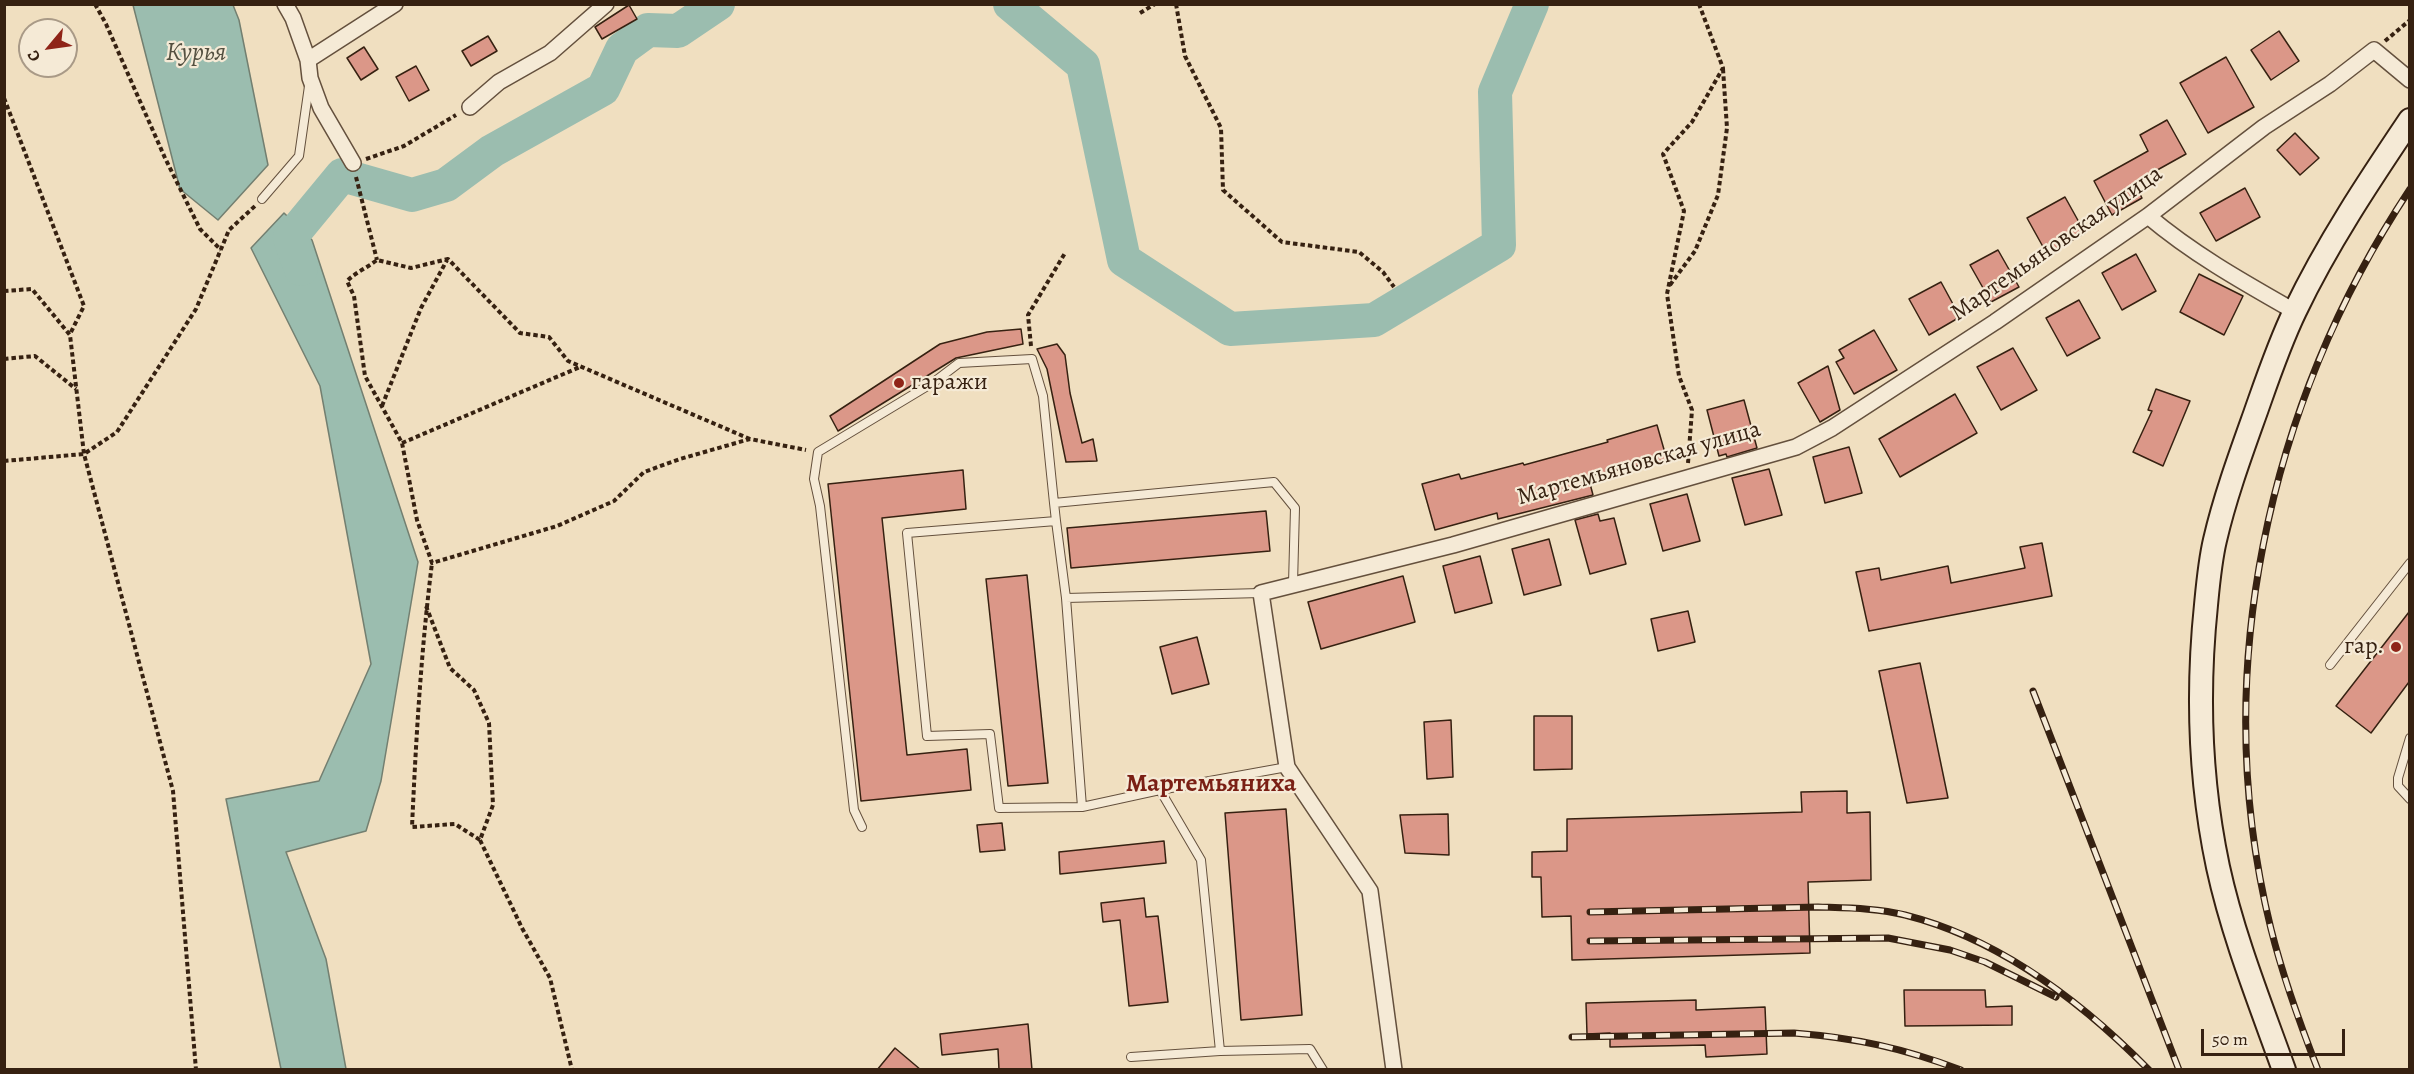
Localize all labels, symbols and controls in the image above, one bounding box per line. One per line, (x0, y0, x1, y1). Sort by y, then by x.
north arrow (18, 18, 78, 78)
water label: Курья (166, 38, 226, 70)
text: С (22, 46, 46, 65)
street label: Мартемьяновская улица (1945, 160, 2169, 328)
place label: гаражи (911, 369, 988, 397)
marker: гаражи (892, 376, 906, 390)
street label: Мартемьяновская улица (1514, 415, 1764, 513)
place label: гар. (2344, 633, 2384, 661)
marker: гар. (2389, 640, 2403, 654)
district label: Мартемьяниха (1126, 769, 1296, 801)
scale bar (2204, 1017, 2348, 1055)
text: 50 m (2212, 1027, 2248, 1051)

